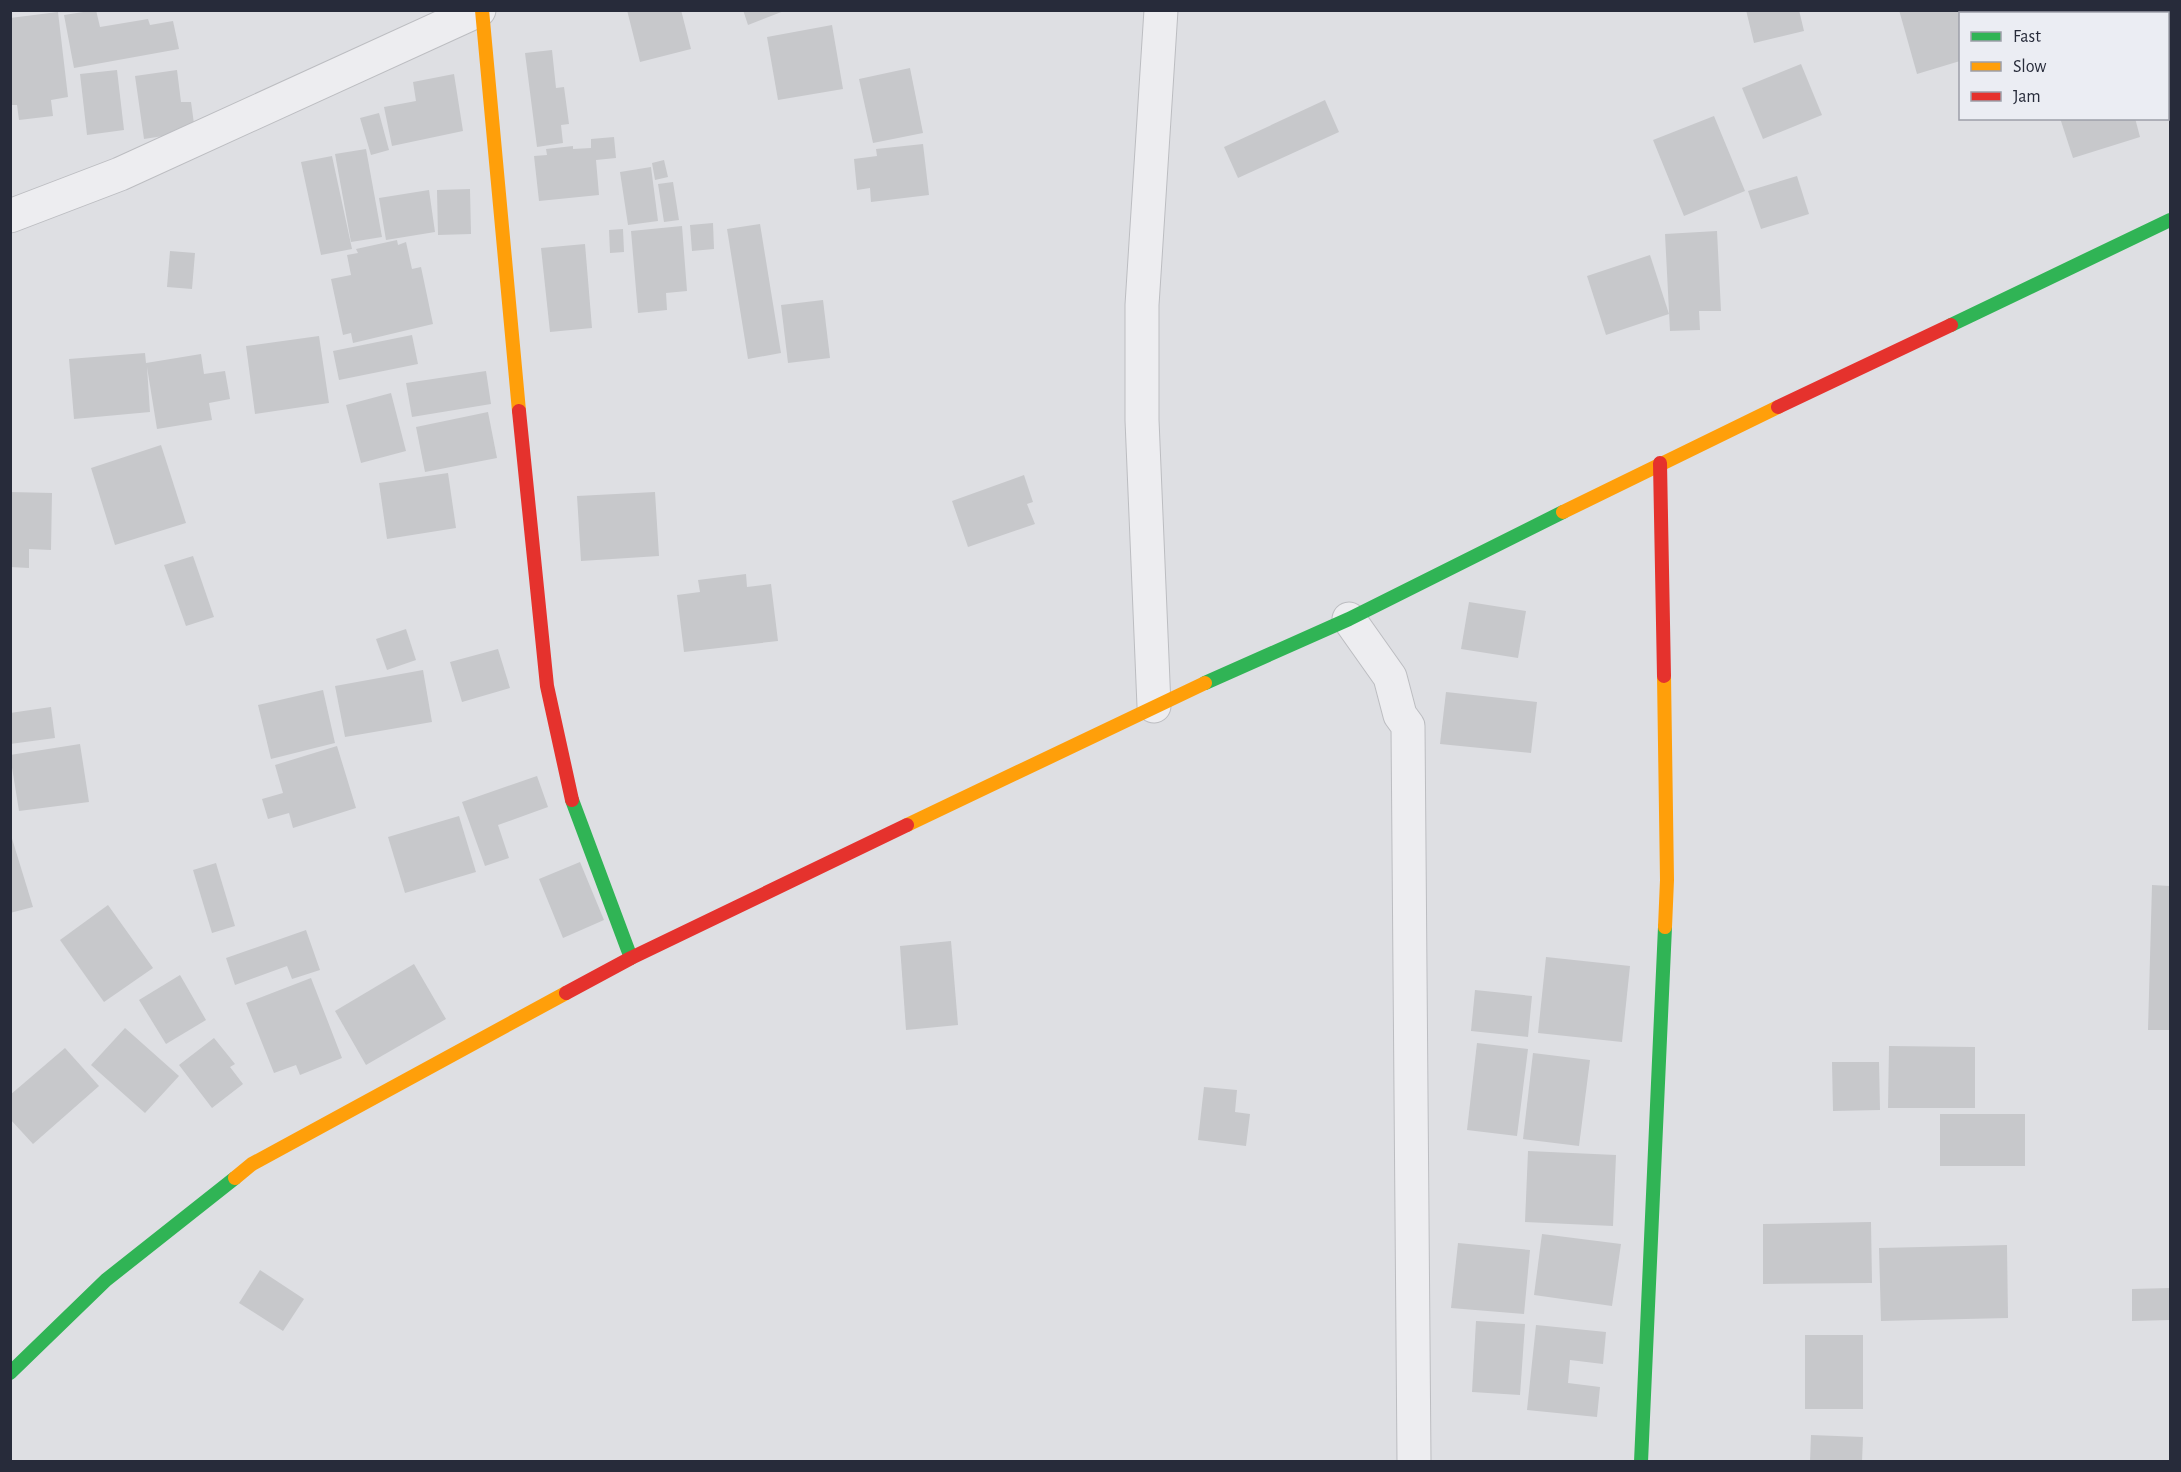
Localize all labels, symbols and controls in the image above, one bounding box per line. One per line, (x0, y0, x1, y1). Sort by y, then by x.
legend (1959, 12, 2169, 120)
text: Fast (2013, 28, 2041, 46)
text: Slow (2013, 58, 2046, 76)
text: Jam (2013, 88, 2041, 106)

